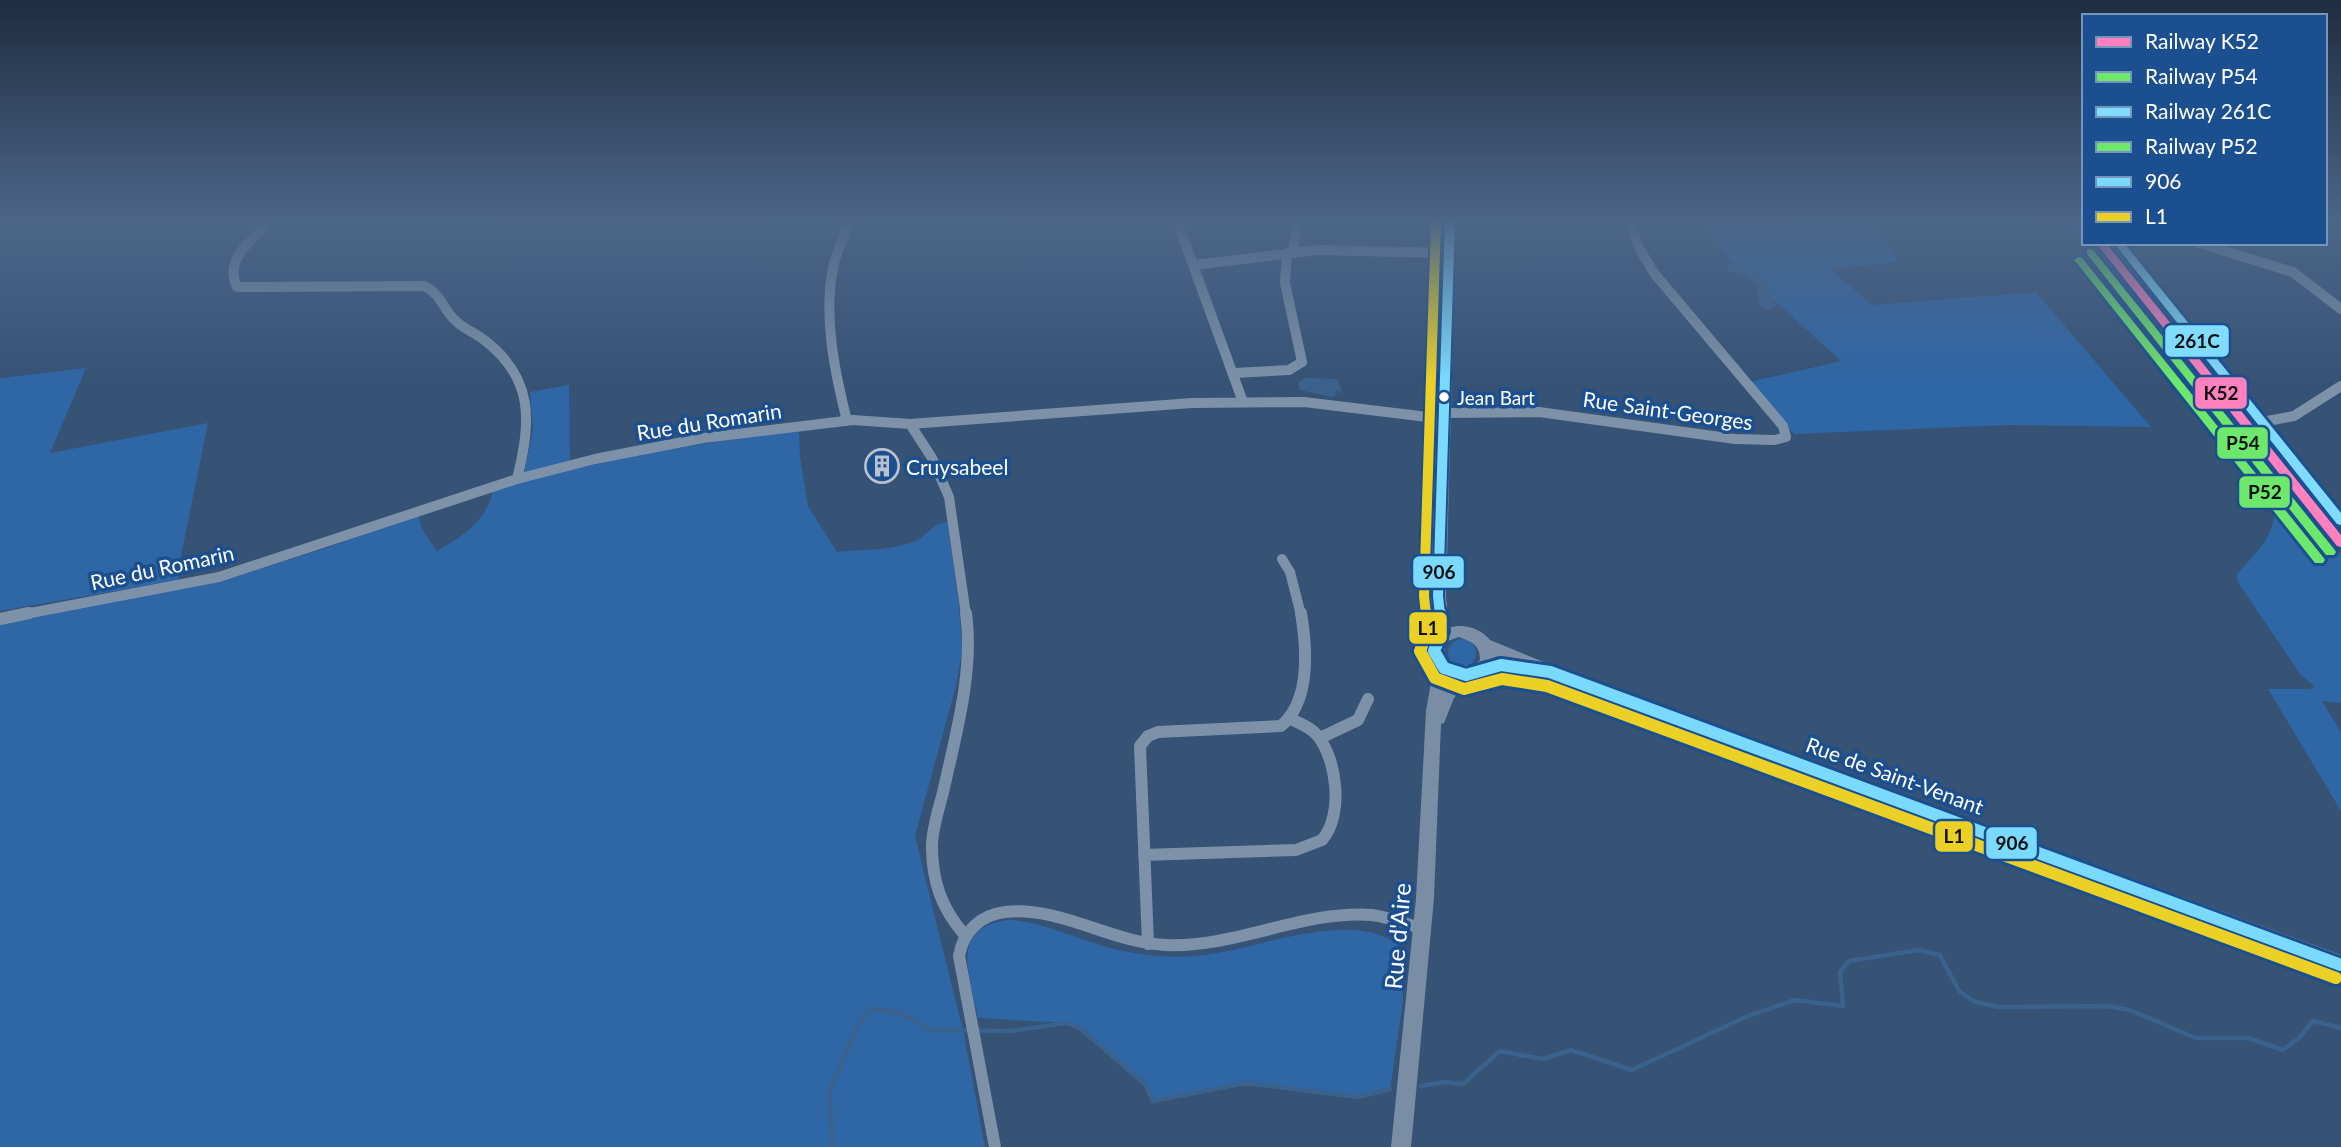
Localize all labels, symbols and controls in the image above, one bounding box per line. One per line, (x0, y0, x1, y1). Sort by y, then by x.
legend (2082, 14, 2327, 245)
text: Railway K52 (2145, 28, 2259, 53)
text: Railway P54 (2145, 63, 2258, 88)
text: Railway 261C (2145, 98, 2271, 123)
text: Railway P52 (2145, 133, 2258, 158)
text: 906 (2145, 168, 2182, 193)
text: L1 (2145, 203, 2168, 228)
line badge: 261C (2164, 324, 2230, 358)
text: 261C (2174, 329, 2220, 352)
line badge: K52 (2194, 376, 2248, 410)
text: K52 (2203, 381, 2239, 404)
place label: Jean Bart (1457, 386, 1535, 409)
street label: Rue Saint-Georges (1582, 386, 1754, 434)
marker: Jean Bart (1437, 390, 1451, 404)
street label: Rue du Romarin (635, 397, 783, 445)
line badge: P54 (2216, 426, 2269, 460)
text: P54 (2226, 431, 2260, 454)
building icon: Cruysabeel (863, 447, 901, 485)
place label: Cruysabeel (906, 454, 1008, 479)
line badge: P52 (2238, 475, 2291, 509)
text: P52 (2248, 480, 2282, 503)
street label: Rue du Romarin (88, 540, 236, 594)
line badge: 906 (1412, 555, 1465, 589)
text: 906 (1422, 560, 1456, 583)
line badge: L1 (1408, 611, 1448, 645)
text: L1 (1418, 616, 1438, 639)
street label: Rue de Saint-Venant (1803, 731, 1988, 819)
line badge: L1 (1934, 820, 1974, 853)
text: L1 (1944, 824, 1964, 847)
line badge: 906 (1985, 826, 2038, 860)
text: 906 (1995, 831, 2029, 854)
street label: Rue d'Aire (1378, 882, 1416, 990)

